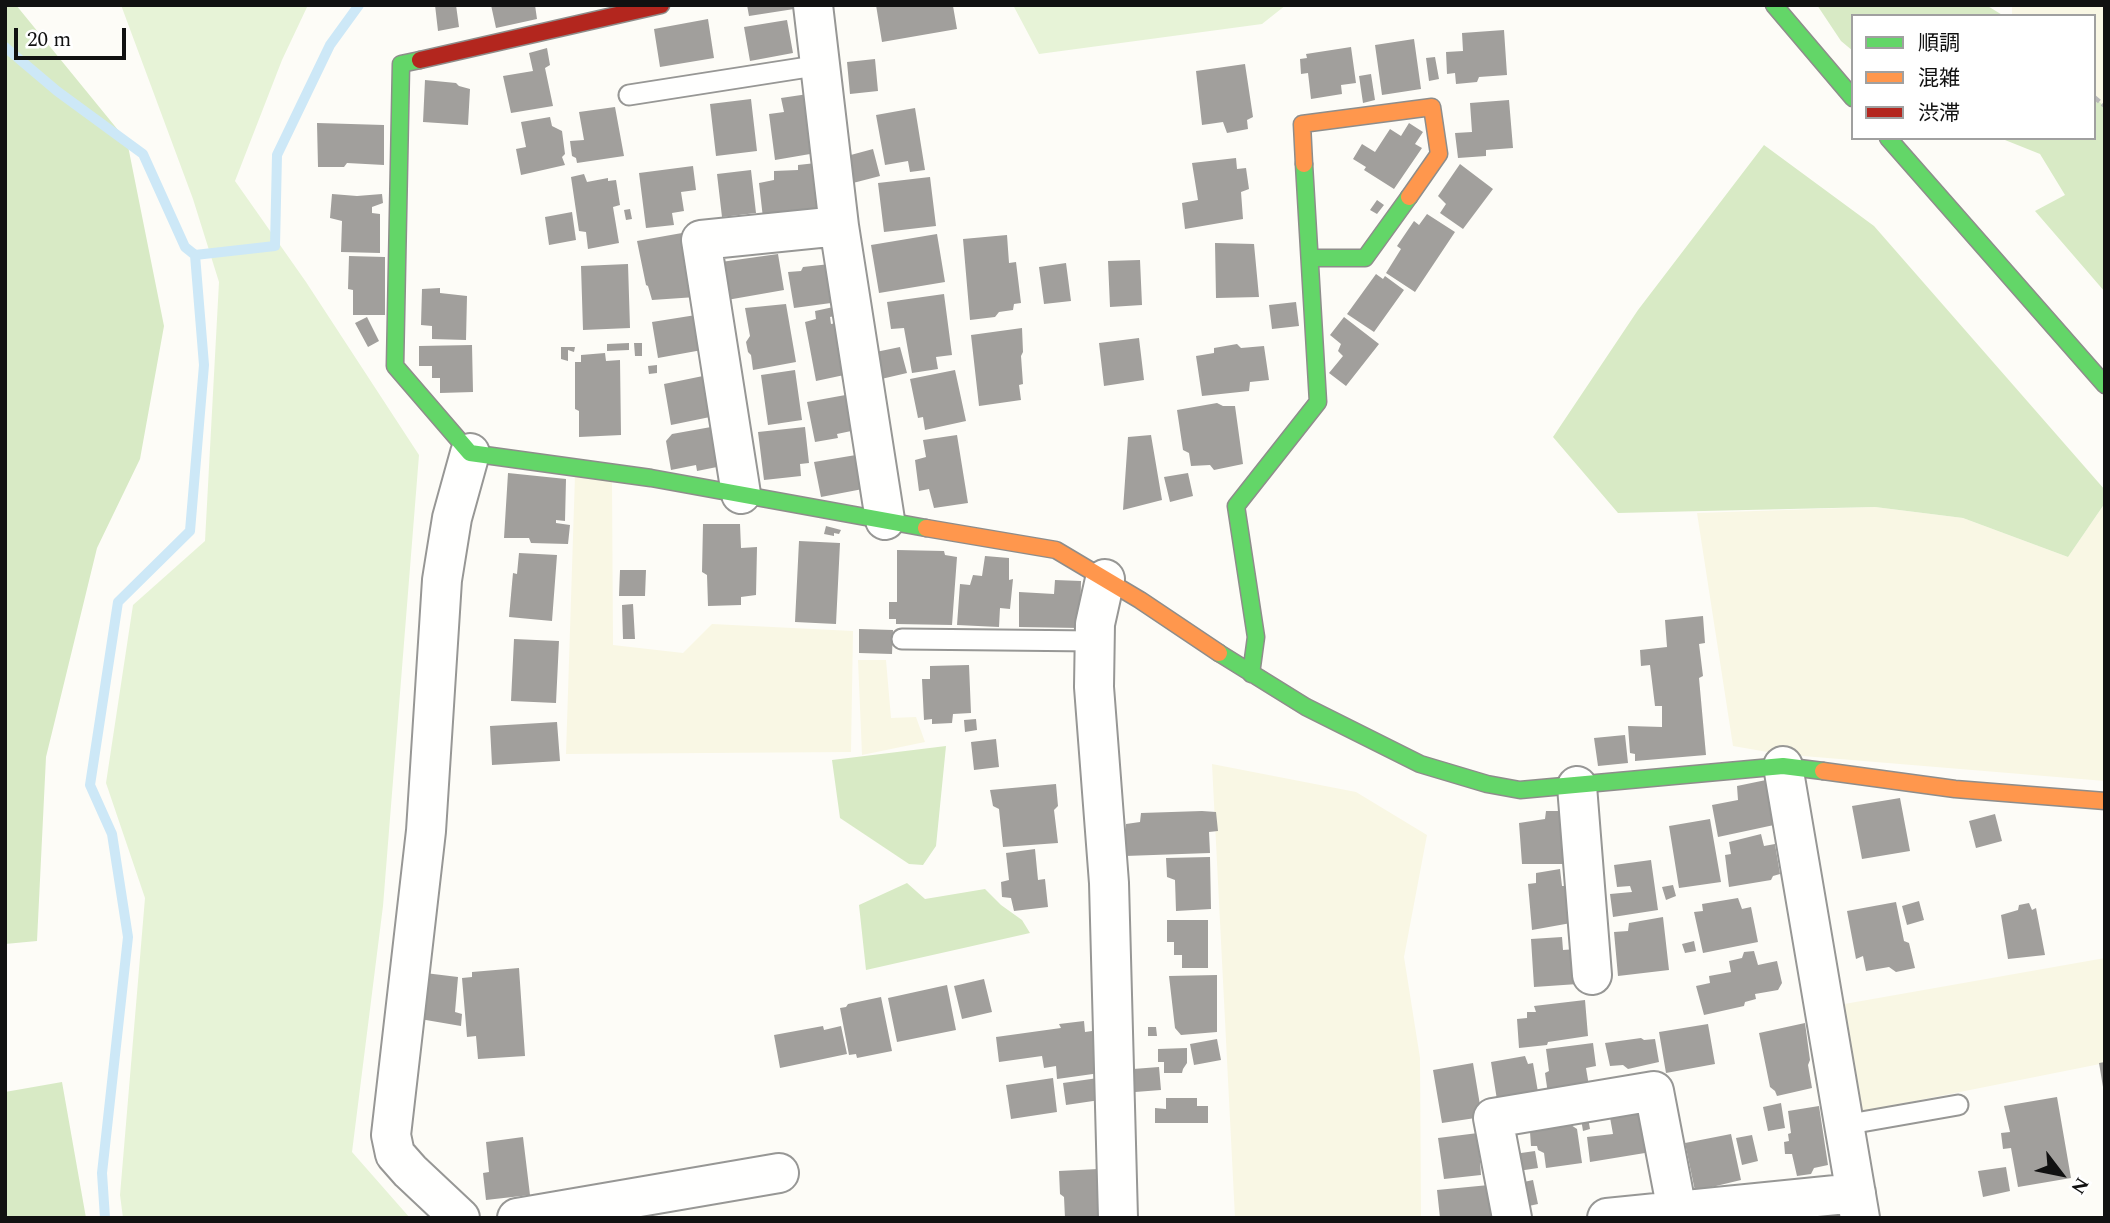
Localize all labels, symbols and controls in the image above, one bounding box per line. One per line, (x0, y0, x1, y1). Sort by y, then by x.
scale bar (18, 14, 130, 58)
legend (1851, 14, 2096, 140)
text: 20 m (27, 24, 71, 56)
text: 順調 (1918, 28, 1960, 60)
text: 混雑 (1918, 63, 1960, 95)
text: 渋滞 (1918, 98, 1960, 130)
north arrow (2026, 1139, 2096, 1209)
text: N (2063, 1171, 2096, 1200)

